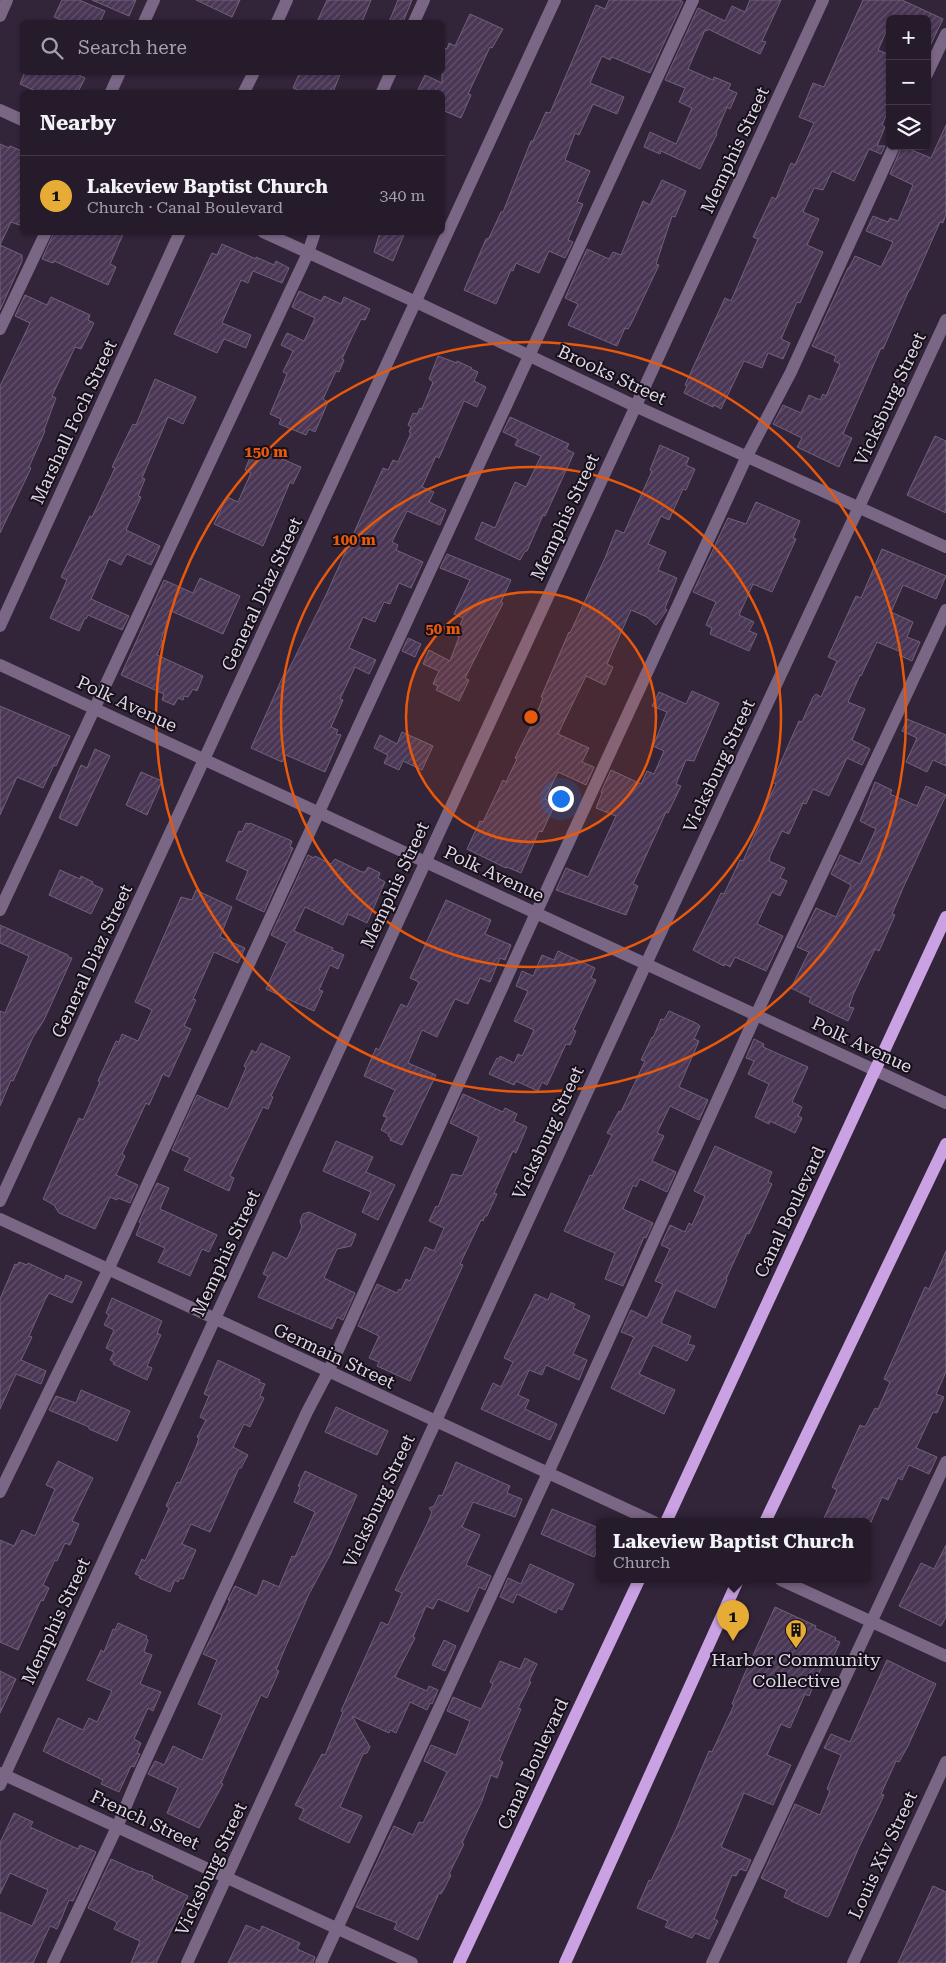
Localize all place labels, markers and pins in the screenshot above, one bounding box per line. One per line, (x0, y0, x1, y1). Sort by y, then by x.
centre of rings (522, 708, 540, 726)
pin: 1 (717, 1600, 749, 1641)
building icon: Harbor Community Collective (784, 1618, 808, 1649)
place label: Harbor Community Collective (711, 1649, 881, 1691)

